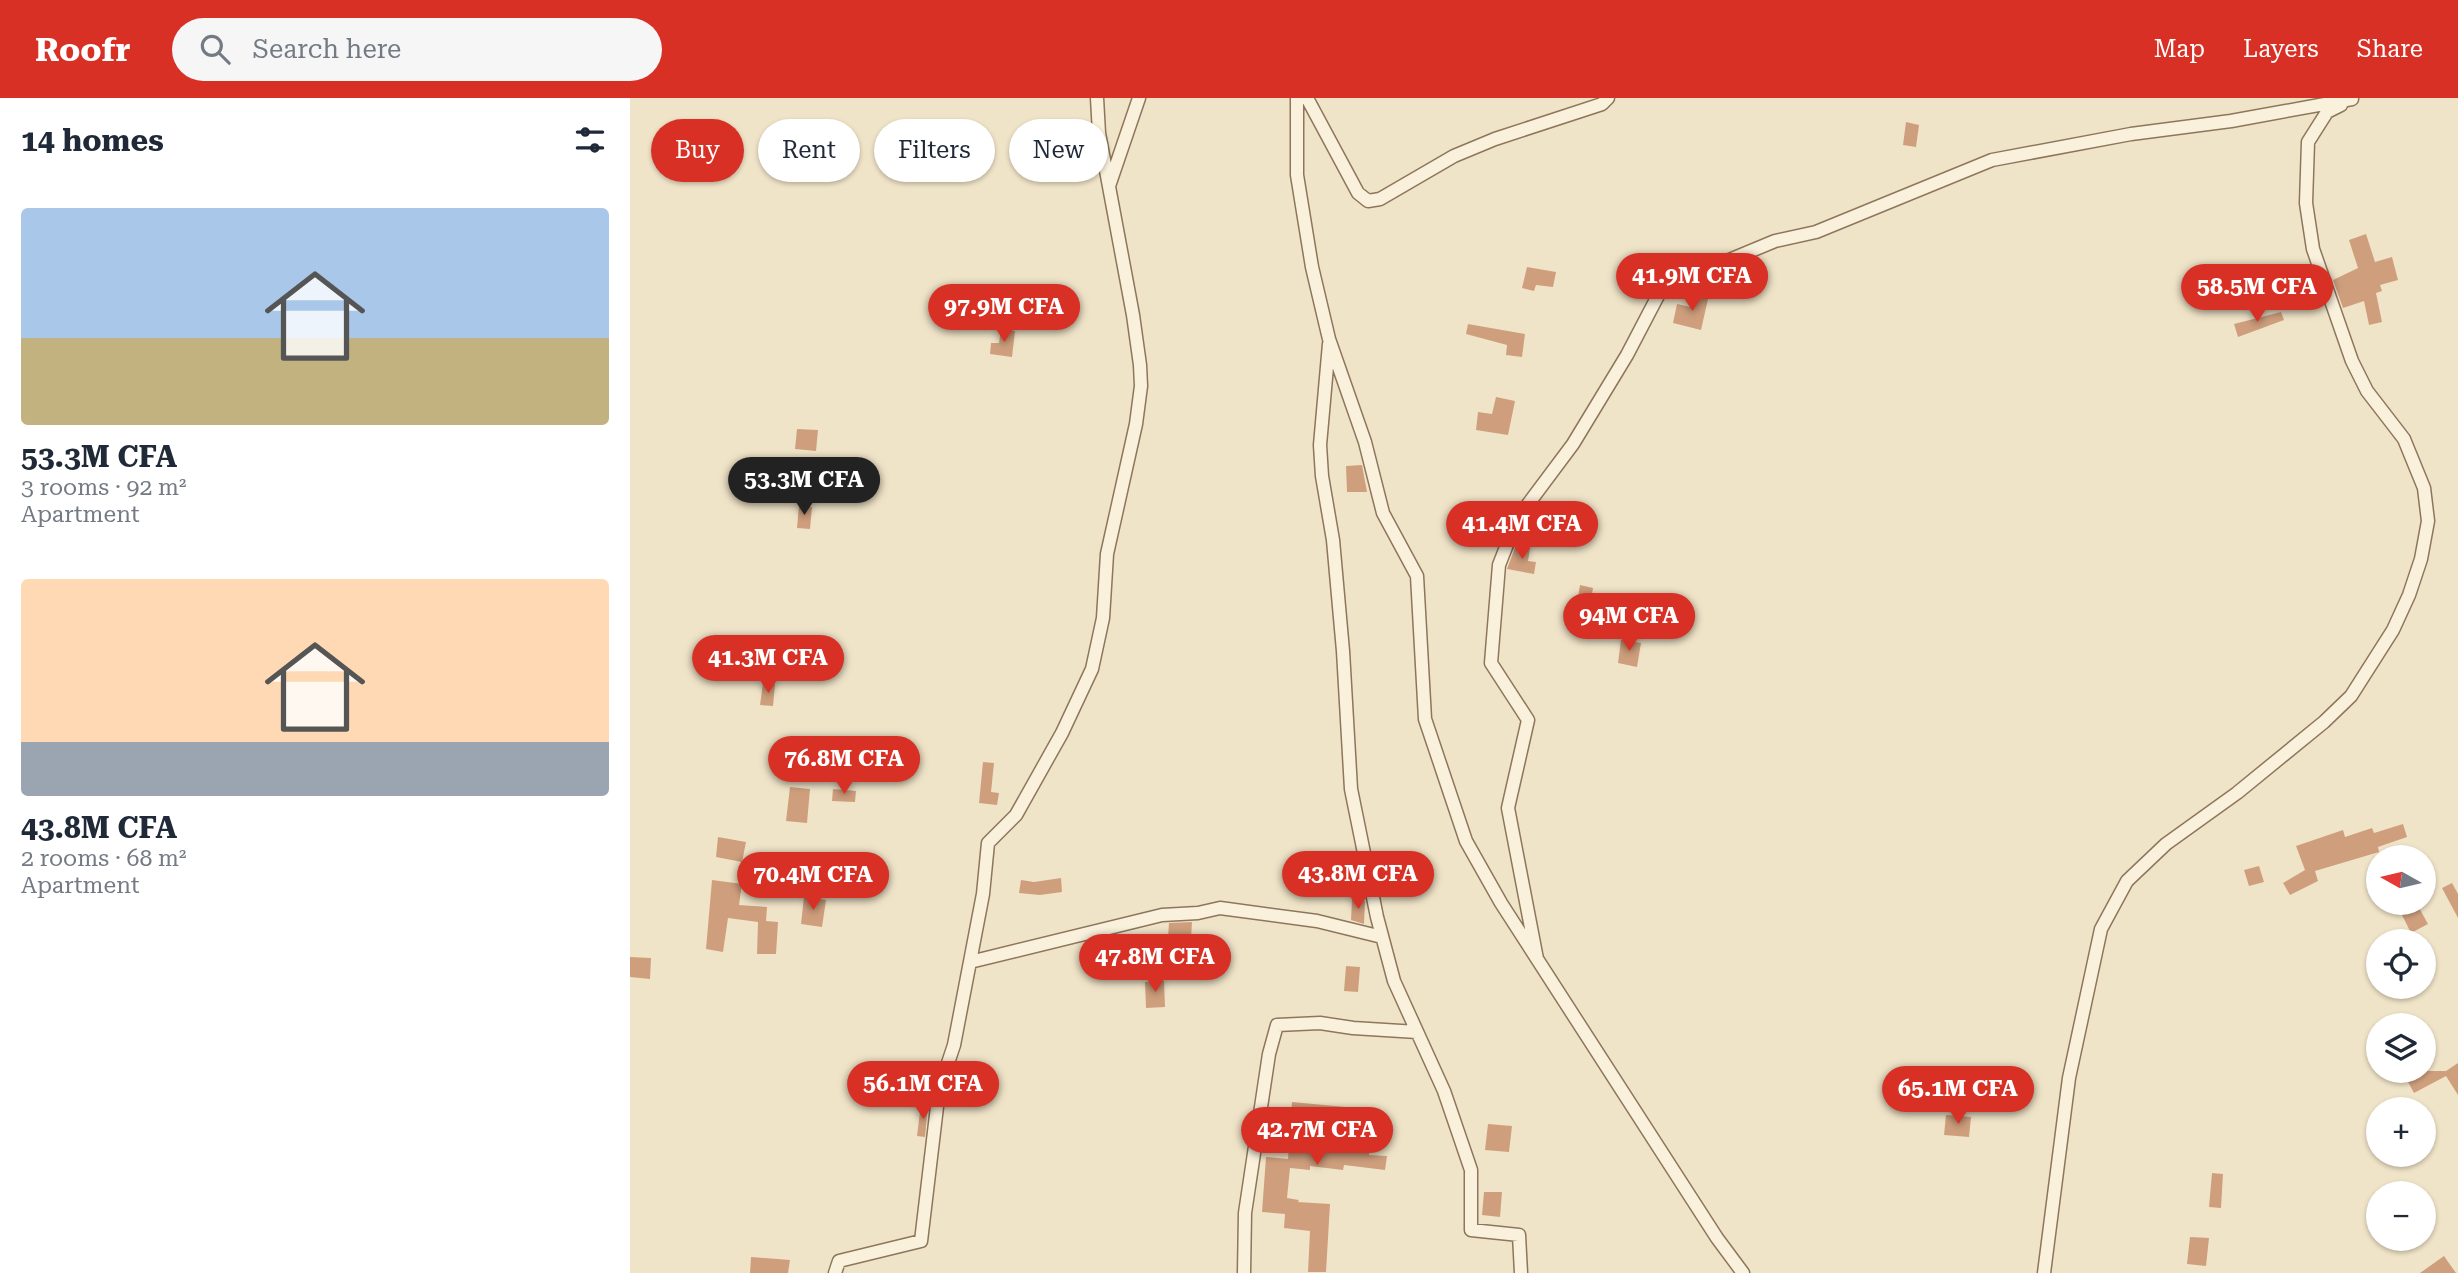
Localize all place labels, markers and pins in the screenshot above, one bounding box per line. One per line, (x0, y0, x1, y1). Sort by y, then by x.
pin: 41.9M CFA (1612, 254, 1772, 313)
pin: 58.5M CFA (2177, 264, 2337, 324)
pin: 97.9M CFA (924, 285, 1084, 344)
pin: 53.3M CFA (724, 458, 884, 517)
pin: 41.4M CFA (1442, 502, 1602, 561)
pin: 94M CFA (1564, 594, 1694, 653)
pin: 41.3M CFA (688, 636, 848, 695)
pin: 76.8M CFA (764, 736, 924, 796)
pin: 70.4M CFA (733, 852, 893, 912)
pin: 43.8M CFA (1278, 852, 1438, 911)
pin: 47.8M CFA (1075, 934, 1235, 994)
pin: 56.1M CFA (843, 1062, 1003, 1121)
pin: 65.1M CFA (1878, 1066, 2038, 1126)
pin: 42.7M CFA (1237, 1108, 1397, 1167)

